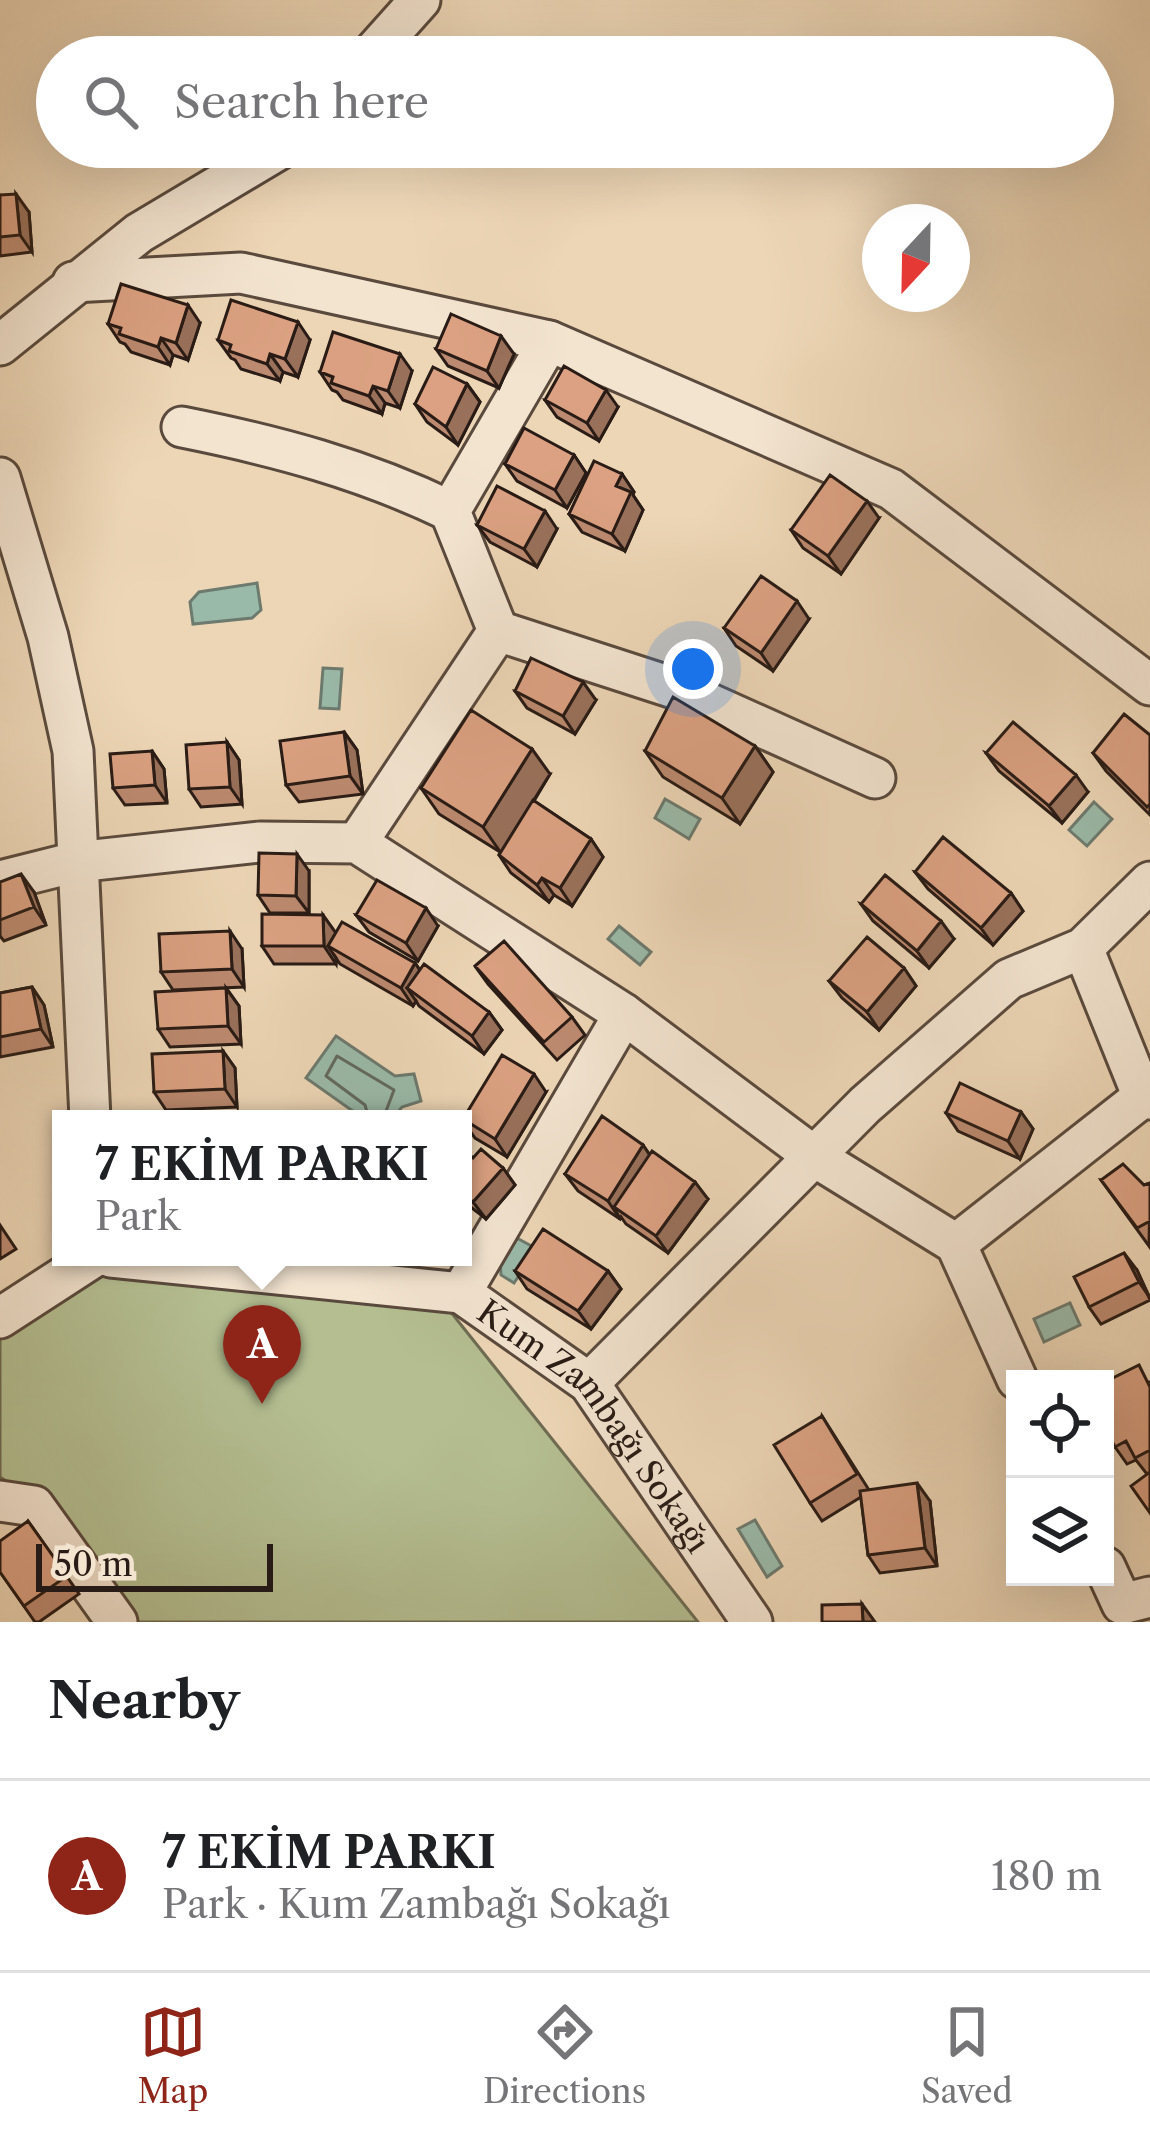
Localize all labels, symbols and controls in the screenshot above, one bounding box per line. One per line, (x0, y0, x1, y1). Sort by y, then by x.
search box (36, 36, 1114, 168)
icon: search (78, 69, 144, 135)
text: Search here (174, 74, 429, 130)
north arrow (862, 204, 970, 312)
your location (663, 639, 723, 699)
popup (52, 1110, 472, 1266)
text: 7 EKİM PARKI (95, 1136, 429, 1192)
text: Park (95, 1192, 180, 1240)
street label: Kum Zambağı Sokağı (470, 1291, 719, 1560)
pin: A (223, 1305, 301, 1404)
map controls (1006, 1370, 1114, 1586)
button: locate (1006, 1370, 1114, 1478)
button: layers (1006, 1478, 1114, 1586)
scale bar (36, 1538, 273, 1591)
text: 50 m (54, 1544, 132, 1585)
text: Nearby (48, 1669, 240, 1731)
text: 7 EKİM PARKI (162, 1824, 496, 1880)
text: A (72, 1852, 102, 1900)
text: 180 m (991, 1852, 1102, 1900)
text: Park · Kum Zambağı Sokağı (162, 1880, 670, 1928)
tab: Map (137, 1999, 208, 2112)
tab: Directions (483, 1999, 646, 2112)
tab: Saved (921, 1999, 1013, 2112)

